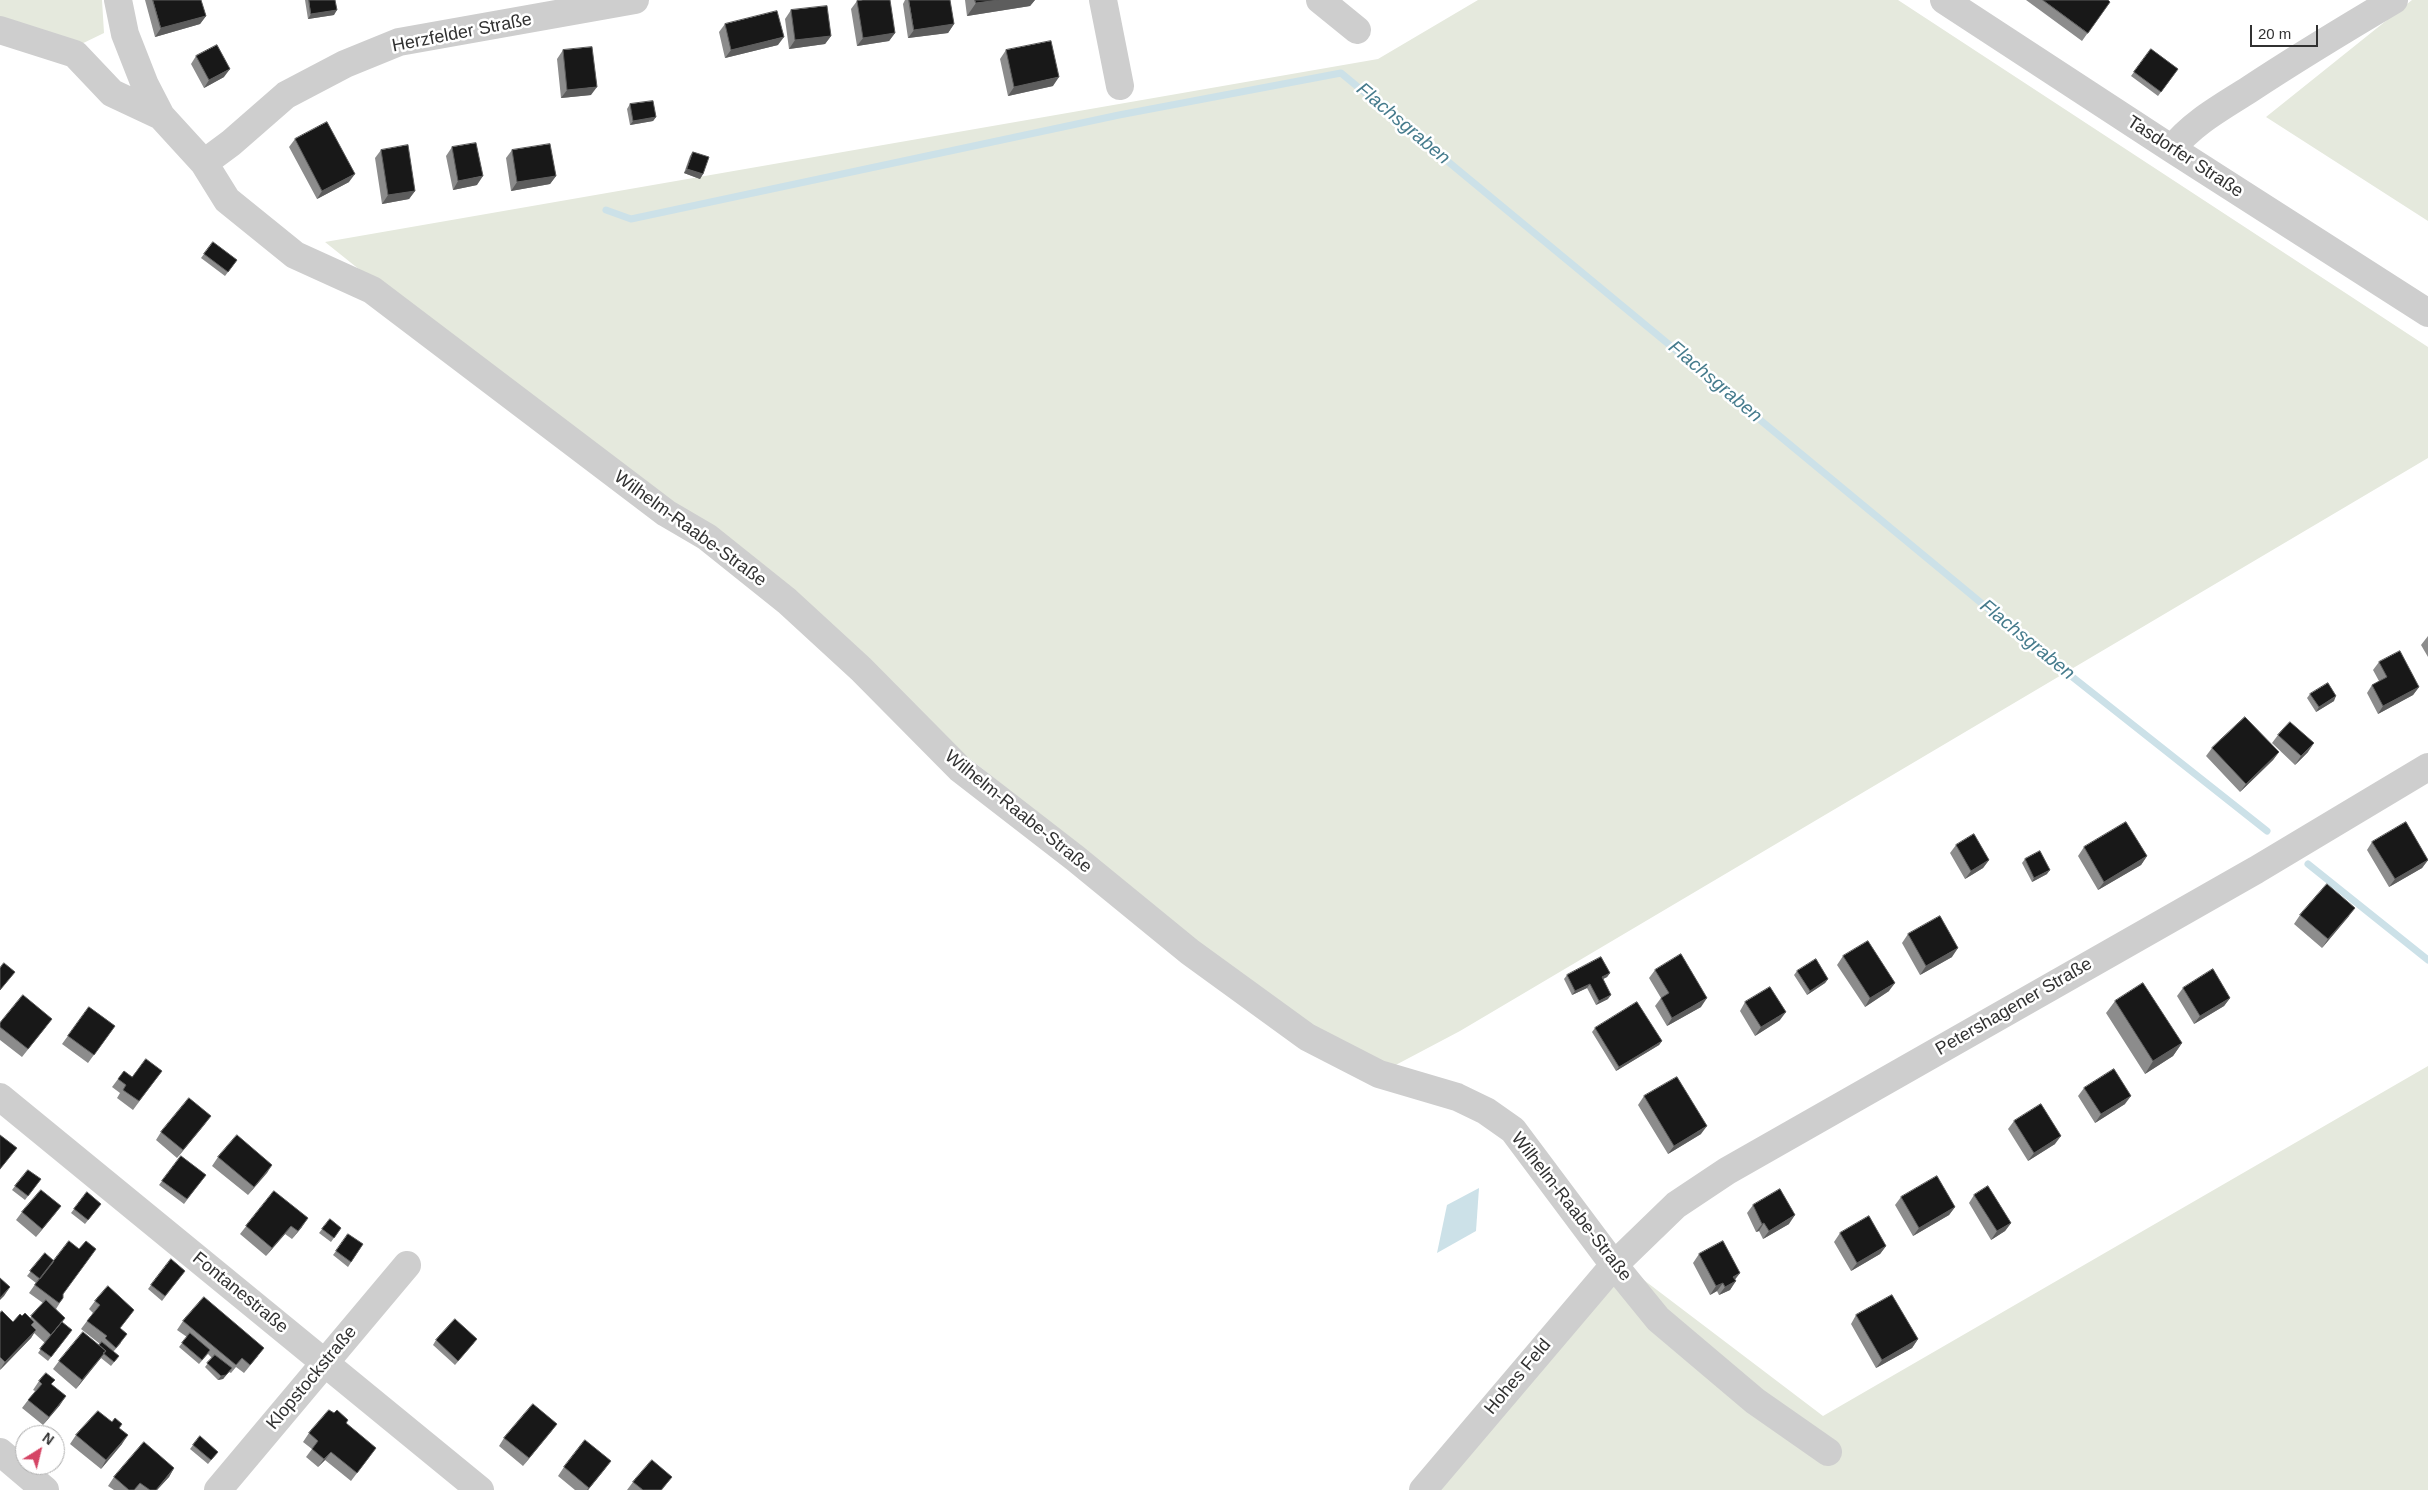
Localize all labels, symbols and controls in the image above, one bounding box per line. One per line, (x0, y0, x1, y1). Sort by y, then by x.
street label: Herzfelder Straße (390, 9, 534, 57)
scale bar (2253, 15, 2320, 47)
text: 20 m (2258, 25, 2291, 42)
water label: Flachsgraben (1352, 78, 1454, 170)
street label: Tasdorfer Straße (2123, 111, 2247, 203)
water label: Flachsgraben (1664, 336, 1766, 428)
street label: Wilhelm-Raabe-Straße (610, 466, 770, 592)
water label: Flachsgraben (1975, 595, 2079, 685)
street label: Wilhelm-Raabe-Straße (940, 746, 1096, 878)
street label: Petershagener Straße (1932, 953, 2096, 1061)
street label: Wilhelm-Raabe-Straße (1506, 1128, 1636, 1286)
street label: Fontanestraße (188, 1248, 292, 1338)
street label: Klopstockstraße (262, 1322, 362, 1434)
street label: Hohes Feld (1480, 1335, 1556, 1419)
north arrow (15, 1425, 65, 1475)
text: N (39, 1429, 57, 1448)

